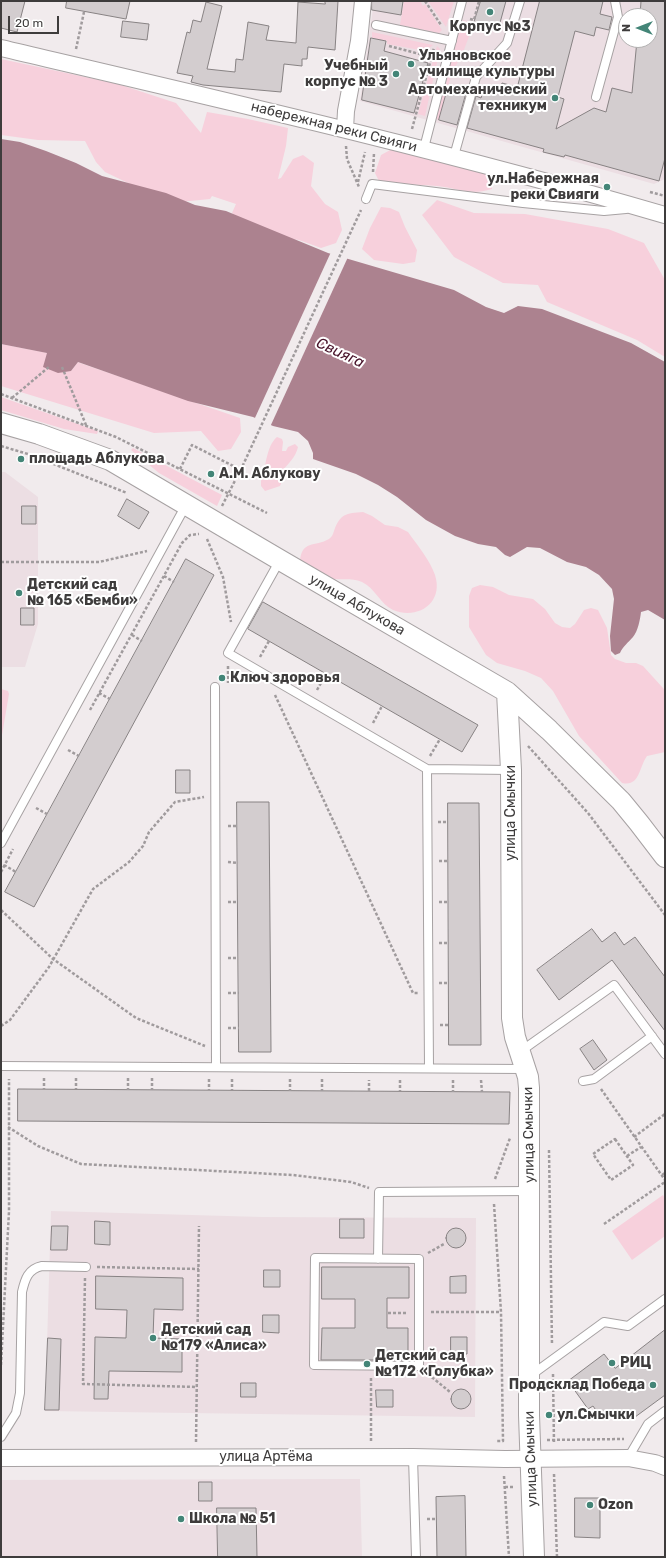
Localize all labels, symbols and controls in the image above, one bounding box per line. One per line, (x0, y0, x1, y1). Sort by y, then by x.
marker: Корпус №3 (485, 7, 495, 17)
scale bar (10, 8, 61, 34)
north arrow (618, 8, 658, 48)
text: 20 m (15, 16, 43, 30)
place label: Корпус №3 (449, 19, 531, 35)
text: N (620, 24, 633, 32)
place label: Ульяновское училище культуры (419, 48, 555, 80)
place label: Учебный корпус № 3 (305, 58, 388, 90)
marker: Ульяновское училище культуры (406, 59, 416, 69)
marker: Учебный корпус № 3 (391, 69, 401, 79)
place label: Автомеханический техникум (408, 82, 547, 114)
marker: Автомеханический техникум (550, 93, 560, 103)
street label: набережная реки Свияги (249, 98, 419, 156)
place label: ул.Набережная реки Свияги (487, 171, 599, 204)
marker: ул.Набережная реки Свияги (602, 182, 612, 192)
water label: Свияга (313, 334, 367, 372)
place label: площадь Аблукова (29, 451, 165, 467)
marker: площадь Аблукова (16, 454, 26, 464)
place label: А.М. Аблукову (219, 466, 321, 482)
marker: А.М. Аблукову (206, 469, 216, 479)
street label: улица Аблукова (306, 571, 408, 639)
place label: Детский сад № 165 «Бемби» (27, 577, 138, 610)
marker: Детский сад № 165 «Бемби» (14, 588, 24, 598)
place label: Ключ здоровья (230, 670, 340, 686)
marker: Ключ здоровья (217, 673, 227, 683)
street label: улица Смычки (503, 765, 519, 861)
street label: улица Смычки (520, 1087, 538, 1183)
place label: Детский сад №179 «Алиса» (161, 1322, 267, 1354)
marker: Детский сад №179 «Алиса» (148, 1333, 158, 1343)
place label: Детский сад №172 «Голубка» (375, 1348, 494, 1380)
place label: РИЦ (620, 1355, 651, 1371)
marker: РИЦ (607, 1358, 617, 1368)
marker: Детский сад №172 «Голубка» (362, 1359, 372, 1369)
place label: Продсклад Победа (509, 1377, 645, 1393)
marker: Продсклад Победа (648, 1380, 658, 1390)
place label: ул.Смычки (557, 1407, 635, 1423)
marker: ул.Смычки (544, 1410, 554, 1420)
street label: улица Смычки (521, 1411, 541, 1507)
street label: улица Артёма (219, 1449, 313, 1465)
place label: Ozon (598, 1497, 633, 1513)
marker: Ozon (585, 1500, 595, 1510)
place label: Школа № 51 (189, 1511, 275, 1527)
marker: Школа № 51 (176, 1514, 186, 1524)

